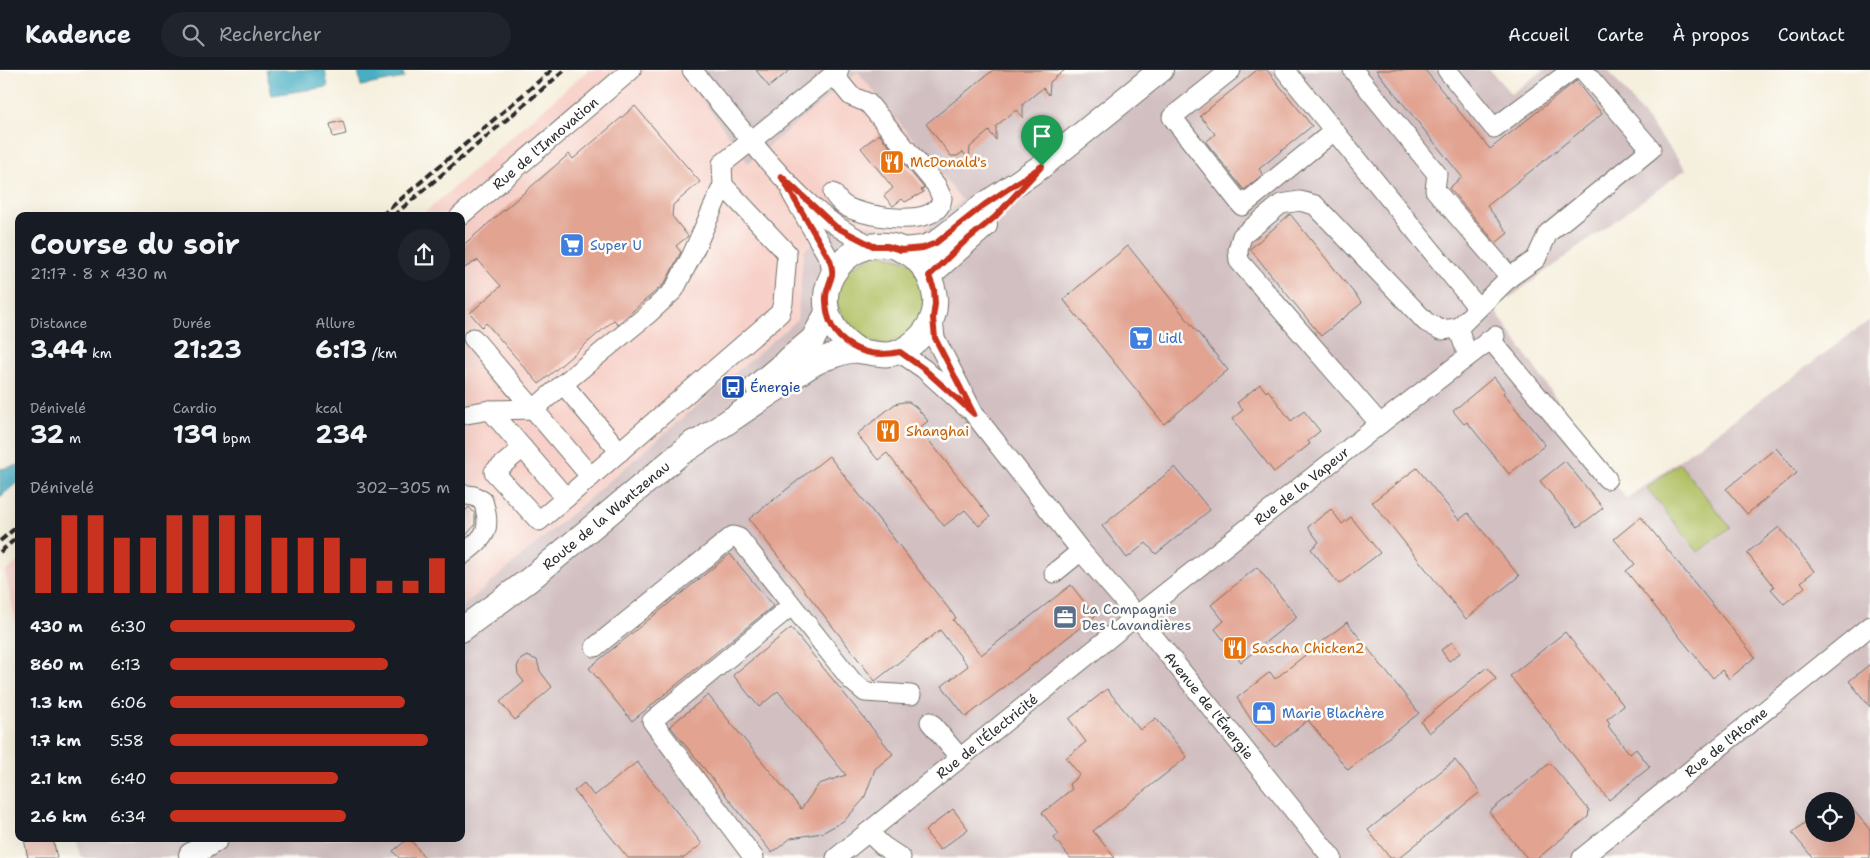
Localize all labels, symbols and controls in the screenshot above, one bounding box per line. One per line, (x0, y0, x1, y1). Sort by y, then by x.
search box (161, 12, 511, 57)
text: Kadence (25, 19, 131, 51)
icon: search (179, 21, 207, 49)
text: Rechercher (219, 22, 322, 47)
text: Accueil (1508, 23, 1569, 47)
text: Carte (1597, 23, 1644, 47)
text: À propos (1672, 23, 1750, 47)
text: Contact (1778, 23, 1845, 47)
street label: Rue de l'Innovation (489, 93, 602, 193)
pin (1021, 115, 1063, 166)
icon: arrive (1028, 122, 1056, 150)
restaurant icon: McDonald's (879, 149, 905, 175)
place label: McDonald's (910, 153, 987, 171)
text: Course du soir (30, 225, 240, 263)
button: share (398, 229, 450, 281)
supermarket icon: Super U (559, 232, 585, 258)
place label: Super U (590, 236, 642, 254)
text: 21:17 · 8 × 430 m (30, 263, 167, 284)
text: Distance (30, 314, 87, 332)
text: Durée (173, 314, 211, 332)
text: Allure (315, 314, 355, 332)
supermarket icon: Lidl (1128, 325, 1154, 351)
place label: Lidl (1158, 329, 1183, 347)
text: 3.44 (30, 332, 87, 366)
text: 21:23 (173, 332, 242, 366)
text: 6:13 (315, 332, 367, 366)
text: km (87, 344, 112, 362)
text: /km (367, 344, 397, 362)
bus stop icon: Énergie (720, 374, 746, 400)
place label: Énergie (750, 378, 801, 396)
text: Dénivelé (30, 399, 86, 417)
text: Cardio (173, 399, 217, 417)
text: kcal (315, 399, 343, 417)
text: 32 (30, 417, 64, 451)
text: 139 (173, 417, 218, 451)
text: 234 (315, 417, 367, 451)
restaurant icon: Shanghai (875, 418, 901, 444)
place label: Shanghai (906, 422, 969, 440)
text: m (64, 429, 81, 447)
text: bpm (218, 429, 251, 447)
street label: Rue de la Vapeur (1250, 443, 1353, 529)
street label: Route de la Wantzenau (539, 457, 673, 574)
text: Dénivelé (30, 477, 94, 498)
text: 302–305 m (355, 477, 450, 498)
place label: La Compagnie Des Lavandières (1082, 600, 1191, 634)
office icon: La Compagnie Des Lavandières (1052, 604, 1078, 630)
text: 430 m (30, 616, 83, 637)
text: 6:30 (110, 616, 146, 637)
restaurant icon: Sascha Chicken2 (1222, 635, 1248, 661)
place label: Sascha Chicken2 (1252, 639, 1365, 657)
street label: Avenue de l'Énergie (1160, 648, 1258, 763)
text: 860 m (30, 654, 84, 675)
text: 6:13 (110, 654, 141, 675)
street label: Rue de l'Électricité (933, 690, 1042, 783)
text: 1.3 km (30, 692, 83, 713)
text: 6:06 (110, 692, 147, 713)
shop icon: Marie Blachère (1251, 700, 1277, 726)
street label: Rue de l'Atome (1681, 703, 1771, 781)
place label: Marie Blachère (1282, 704, 1385, 722)
text: 1.7 km (30, 730, 81, 751)
text: 5:58 (110, 730, 144, 751)
text: 2.1 km (30, 768, 82, 789)
text: 6:40 (110, 768, 146, 789)
map controls (1805, 792, 1855, 842)
button: locate (1805, 792, 1855, 842)
text: 2.6 km (30, 806, 87, 827)
text: 6:34 (110, 806, 146, 827)

